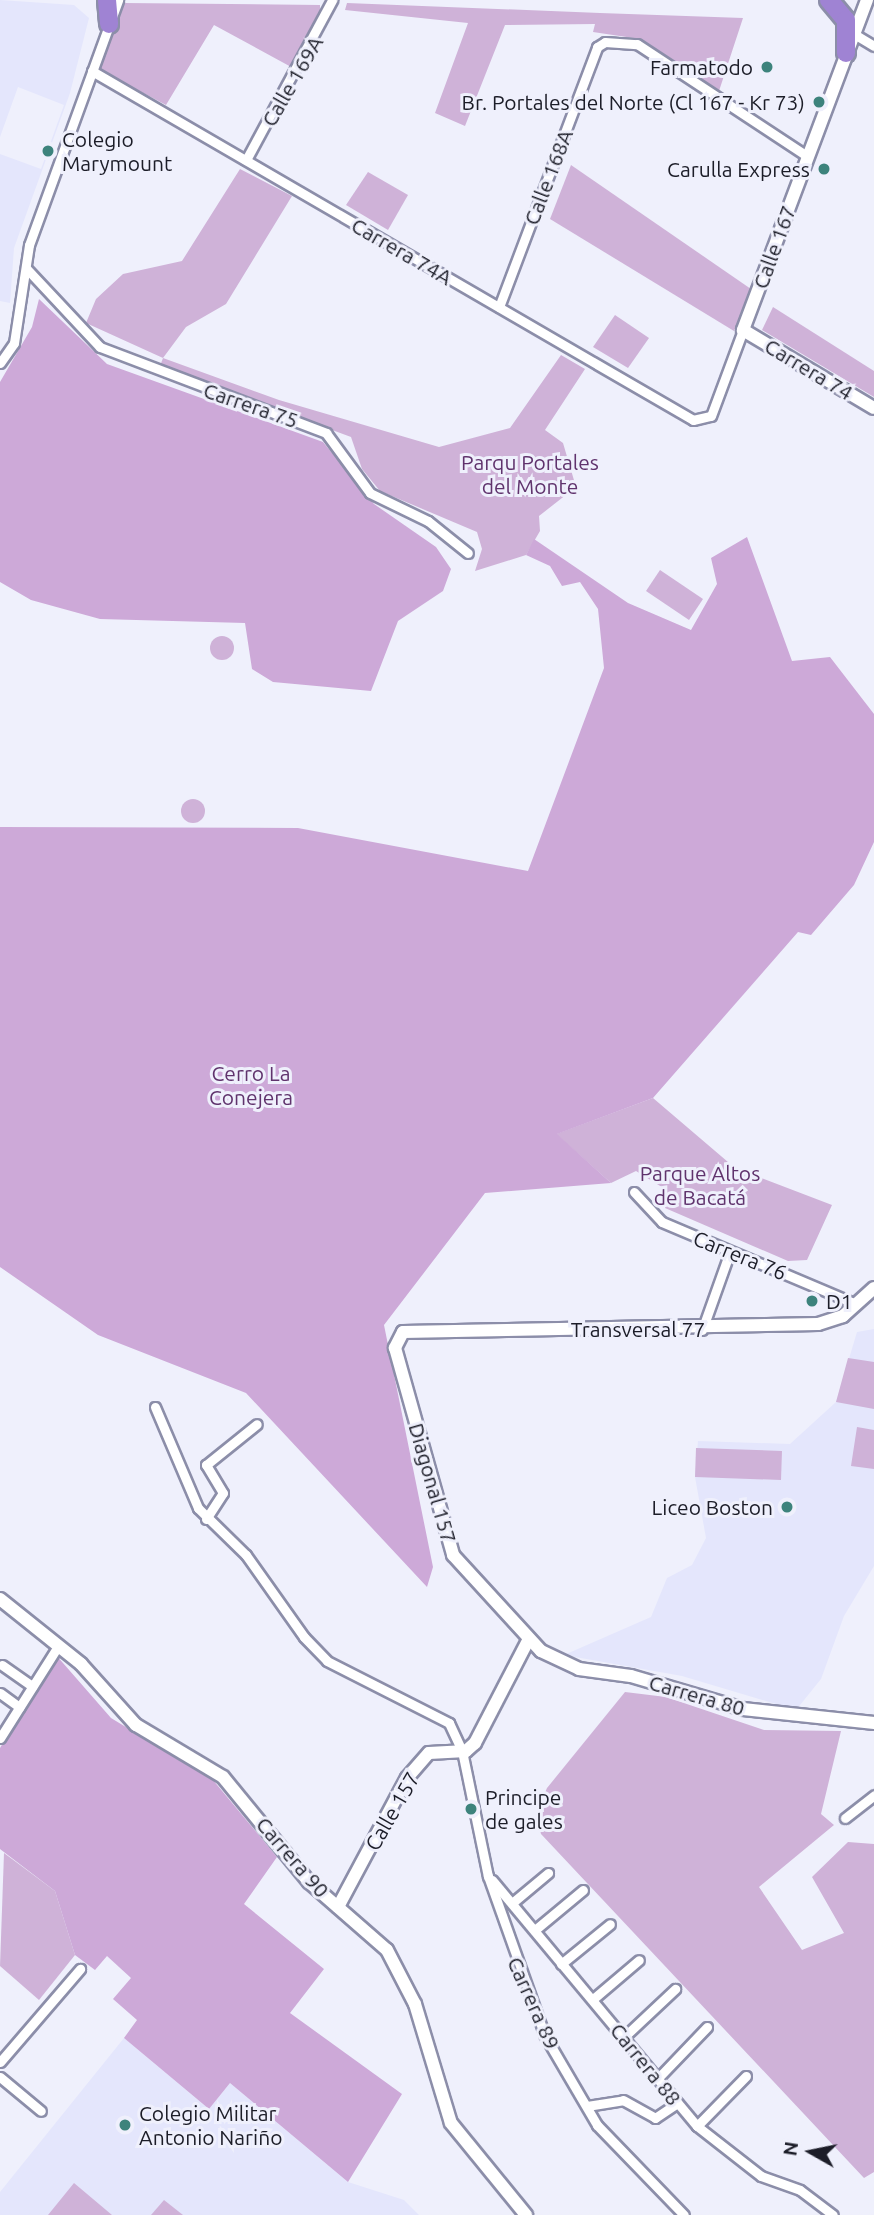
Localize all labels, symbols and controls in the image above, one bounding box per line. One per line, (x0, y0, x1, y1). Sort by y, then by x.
street label: Calle 169A (256, 31, 328, 131)
place label: Farmatodo (650, 54, 753, 80)
marker: Farmatodo (759, 59, 775, 75)
place label: Br. Portales del Norte (Cl 167 - Kr 73) (462, 89, 805, 115)
marker: Br. Portales del Norte (Cl 167 - Kr 73) (811, 94, 827, 110)
place label: Colegio Marymount (62, 126, 172, 176)
street label: Calle 168A (518, 126, 578, 228)
marker: Colegio Marymount (40, 143, 56, 159)
place label: Carulla Express (667, 156, 810, 182)
marker: Carulla Express (816, 161, 832, 177)
street label: Calle 167 (747, 202, 801, 292)
street label: Carrera 74A (347, 212, 457, 290)
street label: Carrera 74 (760, 333, 858, 405)
street label: Carrera 75 (200, 377, 302, 433)
park label: Parqu Portales del Monte (461, 449, 599, 499)
park label: Cerro La Conejera (209, 1060, 293, 1110)
park label: Parque Altos de Bacatá (640, 1160, 760, 1210)
street label: Carrera 76 (690, 1225, 790, 1285)
place label: D1 (826, 1288, 853, 1314)
marker: D1 (804, 1293, 820, 1309)
street label: Transversal 77 (571, 1316, 705, 1342)
street label: Diagonal 157 (404, 1420, 462, 1546)
place label: Liceo Boston (652, 1494, 773, 1520)
marker: Liceo Boston (779, 1499, 795, 1515)
street label: Carrera 80 (646, 1669, 748, 1721)
street label: Calle 157 (359, 1767, 425, 1855)
place label: Principe de gales (485, 1784, 563, 1834)
marker: Principe de gales (463, 1801, 479, 1817)
street label: Carrera 90 (251, 1812, 335, 1902)
street label: Carrera 89 (502, 1953, 566, 2053)
street label: Carrera 88 (605, 2018, 687, 2110)
place label: Colegio Militar Antonio Nariño (139, 2100, 282, 2150)
marker: Colegio Militar Antonio Nariño (117, 2117, 133, 2133)
north arrow (776, 2117, 846, 2187)
text: N (778, 2140, 802, 2157)

